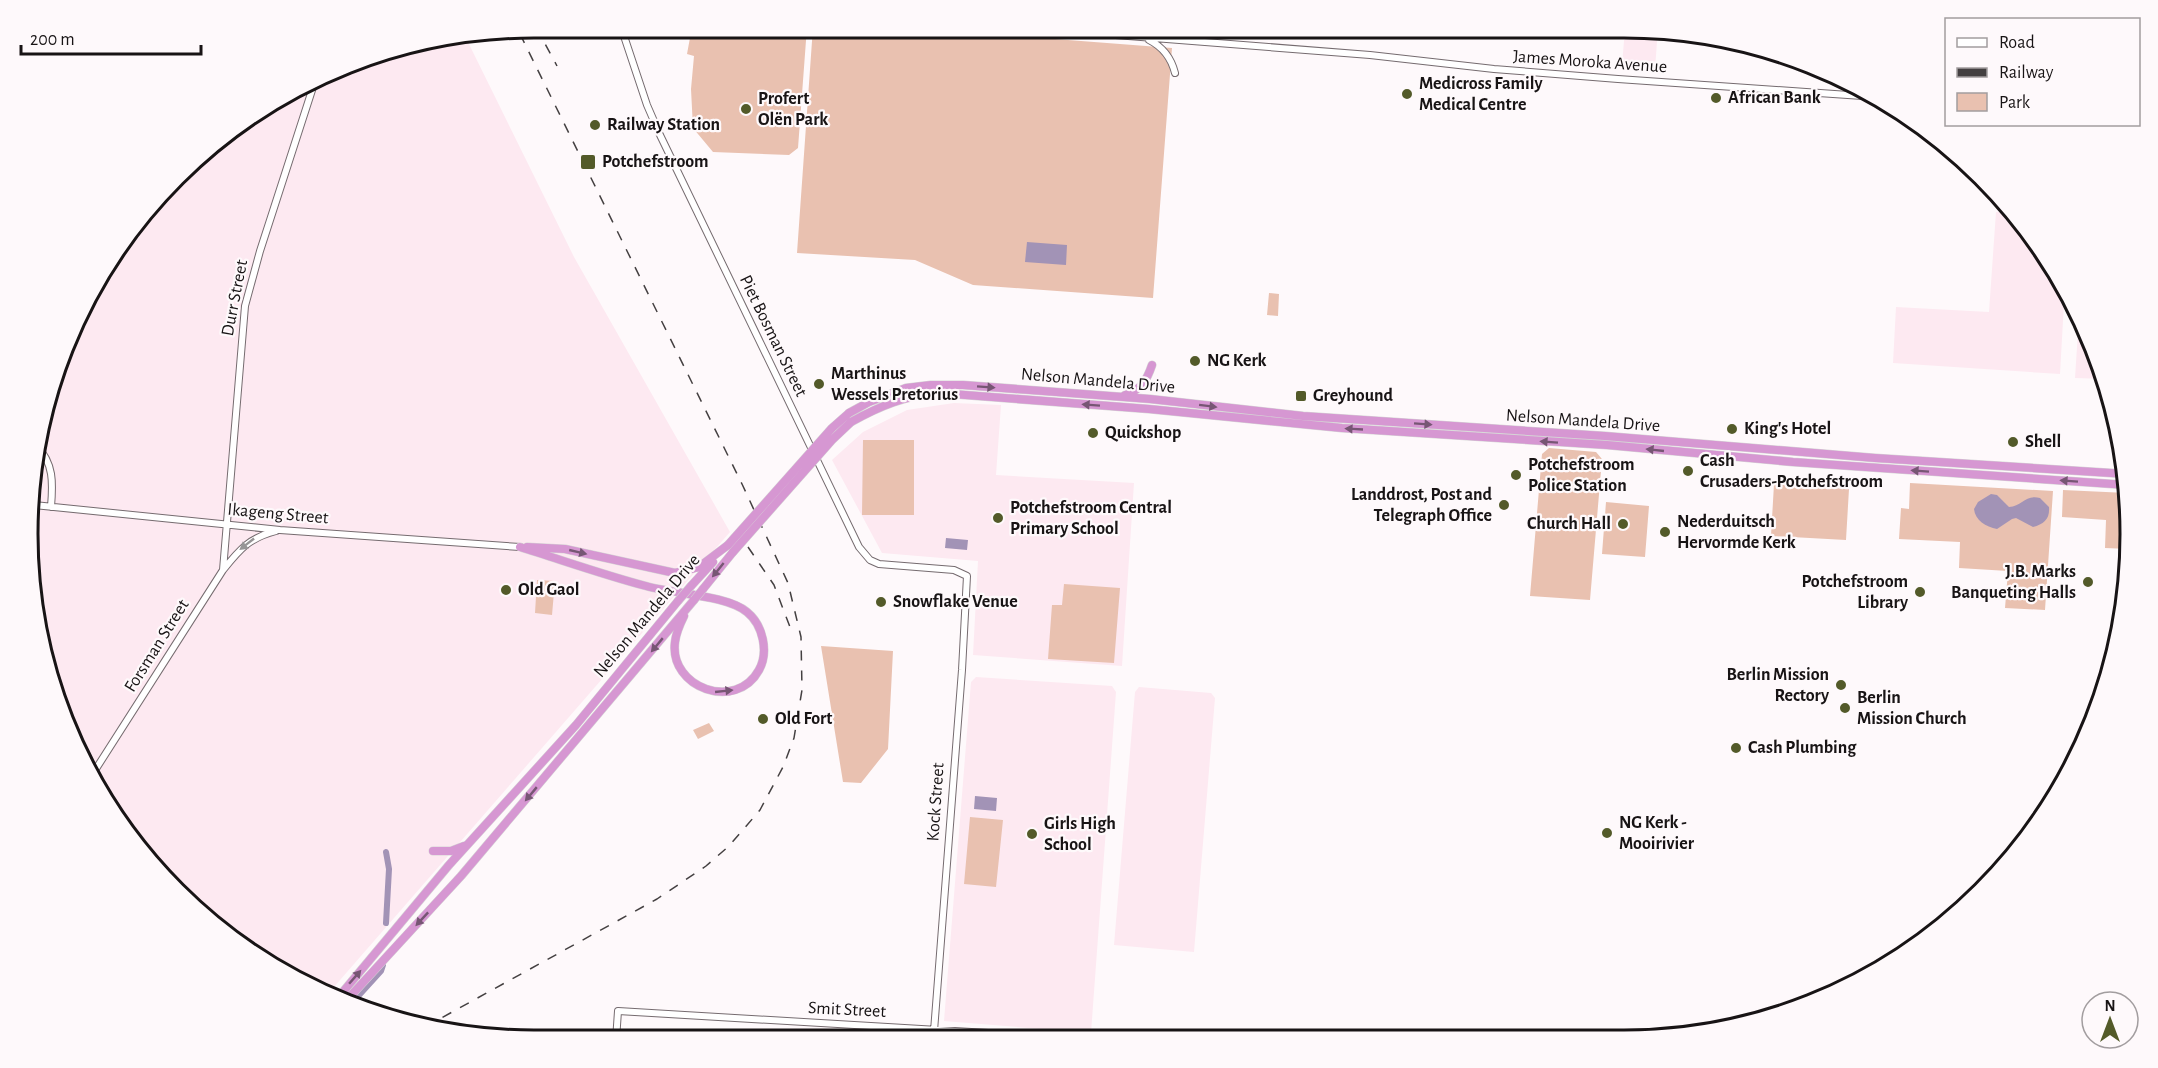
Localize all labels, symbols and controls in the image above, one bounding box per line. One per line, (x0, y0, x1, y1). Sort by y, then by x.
scale bar (21, 18, 201, 56)
legend (1945, 18, 2140, 126)
text: 200 m (30, 31, 75, 49)
text: Road (1999, 34, 2035, 52)
street label: James Moroka Avenue (1512, 48, 1668, 76)
text: Railway (1999, 64, 2054, 82)
place label: Medicross Family Medical Centre (1419, 75, 1544, 114)
marker: Medicross Family Medical Centre (1400, 87, 1414, 101)
place label: African Bank (1728, 89, 1821, 107)
place label: Profert Olën Park (758, 90, 828, 129)
marker: African Bank (1709, 91, 1723, 105)
text: Park (1999, 94, 2031, 112)
marker: Profert Olën Park (739, 102, 753, 116)
place label: Railway Station (607, 116, 720, 134)
marker: Railway Station (588, 118, 602, 132)
marker: Potchefstroom (579, 153, 597, 171)
place label: Potchefstroom (602, 153, 709, 171)
street label: Durr Street (219, 258, 251, 338)
street label: Piet Bosman Street (736, 272, 810, 400)
place label: NG Kerk (1207, 352, 1267, 370)
marker: NG Kerk (1188, 354, 1202, 368)
place label: Marthinus Wessels Pretorius (831, 365, 958, 404)
street label: Nelson Mandela Drive (1020, 365, 1176, 397)
marker: Marthinus Wessels Pretorius (812, 377, 826, 391)
one-way arrow (976, 382, 995, 392)
place label: Greyhound (1313, 387, 1394, 405)
marker: Greyhound (1294, 389, 1308, 403)
one-way arrow (1082, 401, 1101, 410)
one-way arrow (1199, 401, 1218, 411)
street label: Nelson Mandela Drive (1505, 407, 1661, 435)
one-way arrow (1414, 420, 1433, 429)
place label: King's Hotel (1744, 420, 1831, 438)
marker: King's Hotel (1725, 422, 1739, 436)
place label: Quickshop (1105, 424, 1181, 442)
one-way arrow (1345, 424, 1364, 433)
marker: Quickshop (1086, 426, 1100, 440)
place label: Shell (2025, 433, 2061, 451)
marker: Shell (2006, 435, 2020, 449)
one-way arrow (1539, 437, 1558, 446)
one-way arrow (1645, 445, 1664, 455)
place label: Cash Crusaders-Potchefstroom (1700, 452, 1883, 491)
place label: Potchefstroom Police Station (1528, 456, 1635, 495)
marker: Cash Crusaders-Potchefstroom (1681, 464, 1695, 478)
one-way arrow (1911, 466, 1930, 476)
marker: Potchefstroom Police Station (1509, 468, 1523, 482)
one-way arrow (2059, 476, 2078, 486)
place label: Landdrost, Post and Telegraph Office (1351, 486, 1493, 525)
marker: Landdrost, Post and Telegraph Office (1497, 498, 1511, 512)
place label: Potchefstroom Central Primary School (1010, 499, 1172, 538)
street label: Ikageng Street (227, 501, 330, 527)
marker: Potchefstroom Central Primary School (991, 511, 1005, 525)
place label: Nederduitsch Hervormde Kerk (1677, 513, 1796, 552)
place label: Church Hall (1527, 515, 1611, 533)
marker: Church Hall (1616, 517, 1630, 531)
marker: Nederduitsch Hervormde Kerk (1658, 525, 1672, 539)
one-way arrow (239, 537, 255, 550)
one-way arrow (569, 548, 588, 557)
street label: Nelson Mandela Drive (590, 551, 704, 681)
one-way arrow (712, 562, 725, 578)
place label: J.B. Marks Banqueting Halls (1951, 563, 2076, 602)
place label: Potchefstroom Library (1801, 573, 1909, 612)
marker: J.B. Marks Banqueting Halls (2081, 575, 2095, 589)
place label: Old Gaol (518, 581, 579, 599)
marker: Old Gaol (499, 583, 513, 597)
marker: Potchefstroom Library (1913, 585, 1927, 599)
place label: Snowflake Venue (893, 593, 1018, 611)
marker: Snowflake Venue (874, 595, 888, 609)
street label: Forsman Street (121, 596, 193, 695)
one-way arrow (650, 637, 663, 653)
place label: Berlin Mission Rectory (1727, 666, 1830, 705)
marker: Berlin Mission Rectory (1834, 678, 1848, 692)
one-way arrow (714, 686, 733, 696)
place label: Berlin Mission Church (1857, 689, 1967, 728)
marker: Berlin Mission Church (1838, 701, 1852, 715)
place label: Old Fort (775, 710, 832, 728)
marker: Old Fort (756, 712, 770, 726)
place label: Cash Plumbing (1748, 739, 1857, 757)
marker: Cash Plumbing (1729, 741, 1743, 755)
street label: Kock Street (924, 762, 948, 842)
one-way arrow (525, 786, 538, 801)
place label: NG Kerk - Mooirivier (1619, 814, 1695, 853)
place label: Girls High School (1044, 815, 1116, 854)
marker: NG Kerk - Mooirivier (1600, 826, 1614, 840)
marker: Girls High School (1025, 827, 1039, 841)
one-way arrow (415, 912, 429, 926)
one-way arrow (349, 969, 362, 985)
north arrow (2080, 990, 2140, 1050)
text: N (2104, 998, 2116, 1014)
street label: Smit Street (808, 999, 887, 1021)

